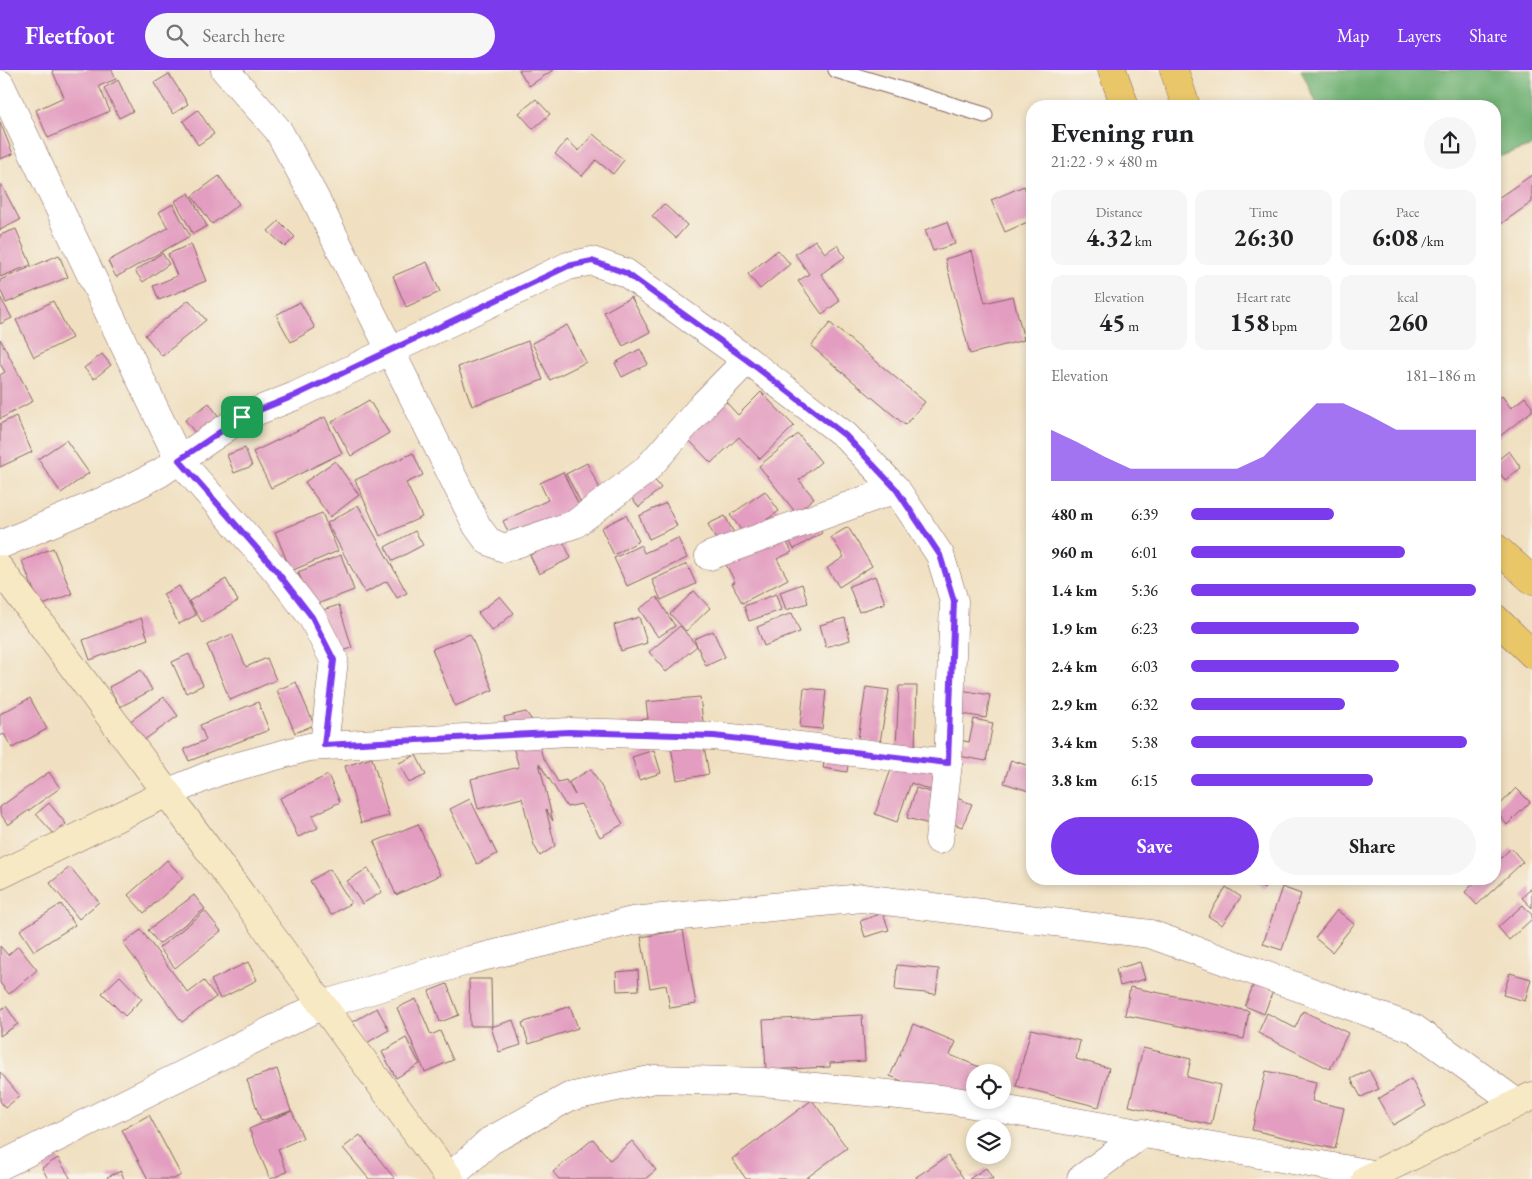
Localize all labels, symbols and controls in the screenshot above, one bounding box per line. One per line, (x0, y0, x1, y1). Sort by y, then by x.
search box (145, 13, 495, 58)
text: Fleetfoot (25, 20, 115, 51)
icon: search (163, 21, 191, 49)
text: Search here (203, 23, 285, 48)
text: Map (1337, 24, 1369, 47)
text: Layers (1397, 24, 1441, 47)
text: Share (1469, 24, 1507, 47)
text: Evening run (1051, 114, 1194, 150)
button: share (1424, 117, 1476, 169)
text: 21:22 · 9 × 480 m (1051, 151, 1158, 172)
text: Distance (1096, 203, 1143, 221)
text: Time (1249, 203, 1278, 221)
text: Pace (1396, 203, 1420, 221)
text: 4.32 (1086, 221, 1132, 253)
text: 26:30 (1234, 221, 1293, 253)
text: 6:08 (1372, 221, 1418, 253)
text: km (1132, 232, 1152, 250)
text: /km (1418, 232, 1444, 250)
text: Elevation (1094, 288, 1144, 306)
text: Heart rate (1236, 288, 1291, 306)
text: kcal (1397, 288, 1418, 306)
text: 45 (1099, 306, 1126, 338)
text: 158 (1230, 306, 1269, 338)
text: 260 (1388, 306, 1428, 338)
text: m (1126, 317, 1139, 335)
text: bpm (1269, 317, 1297, 335)
text: Elevation (1051, 365, 1109, 386)
text: 181–186 m (1405, 365, 1476, 386)
pin (221, 396, 263, 438)
icon: arrive (228, 403, 256, 431)
text: 480 m (1051, 504, 1093, 525)
text: 6:39 (1131, 504, 1158, 525)
text: 960 m (1051, 542, 1093, 563)
text: 6:01 (1131, 542, 1158, 563)
text: 1.4 km (1051, 580, 1097, 601)
text: 5:36 (1131, 580, 1158, 601)
text: 1.9 km (1051, 618, 1097, 639)
text: 6:23 (1131, 618, 1158, 639)
text: 2.4 km (1051, 656, 1097, 677)
text: 6:03 (1131, 656, 1158, 677)
text: 2.9 km (1051, 694, 1097, 715)
text: 6:32 (1131, 694, 1158, 715)
text: 3.4 km (1051, 732, 1097, 753)
text: 5:38 (1131, 732, 1158, 753)
text: 3.8 km (1051, 770, 1097, 791)
text: 6:15 (1131, 770, 1158, 791)
button: Save (1051, 817, 1259, 875)
button: Share (1269, 817, 1476, 875)
map controls (966, 1064, 1011, 1164)
button: locate (966, 1064, 1011, 1109)
button: layers (966, 1119, 1011, 1164)

